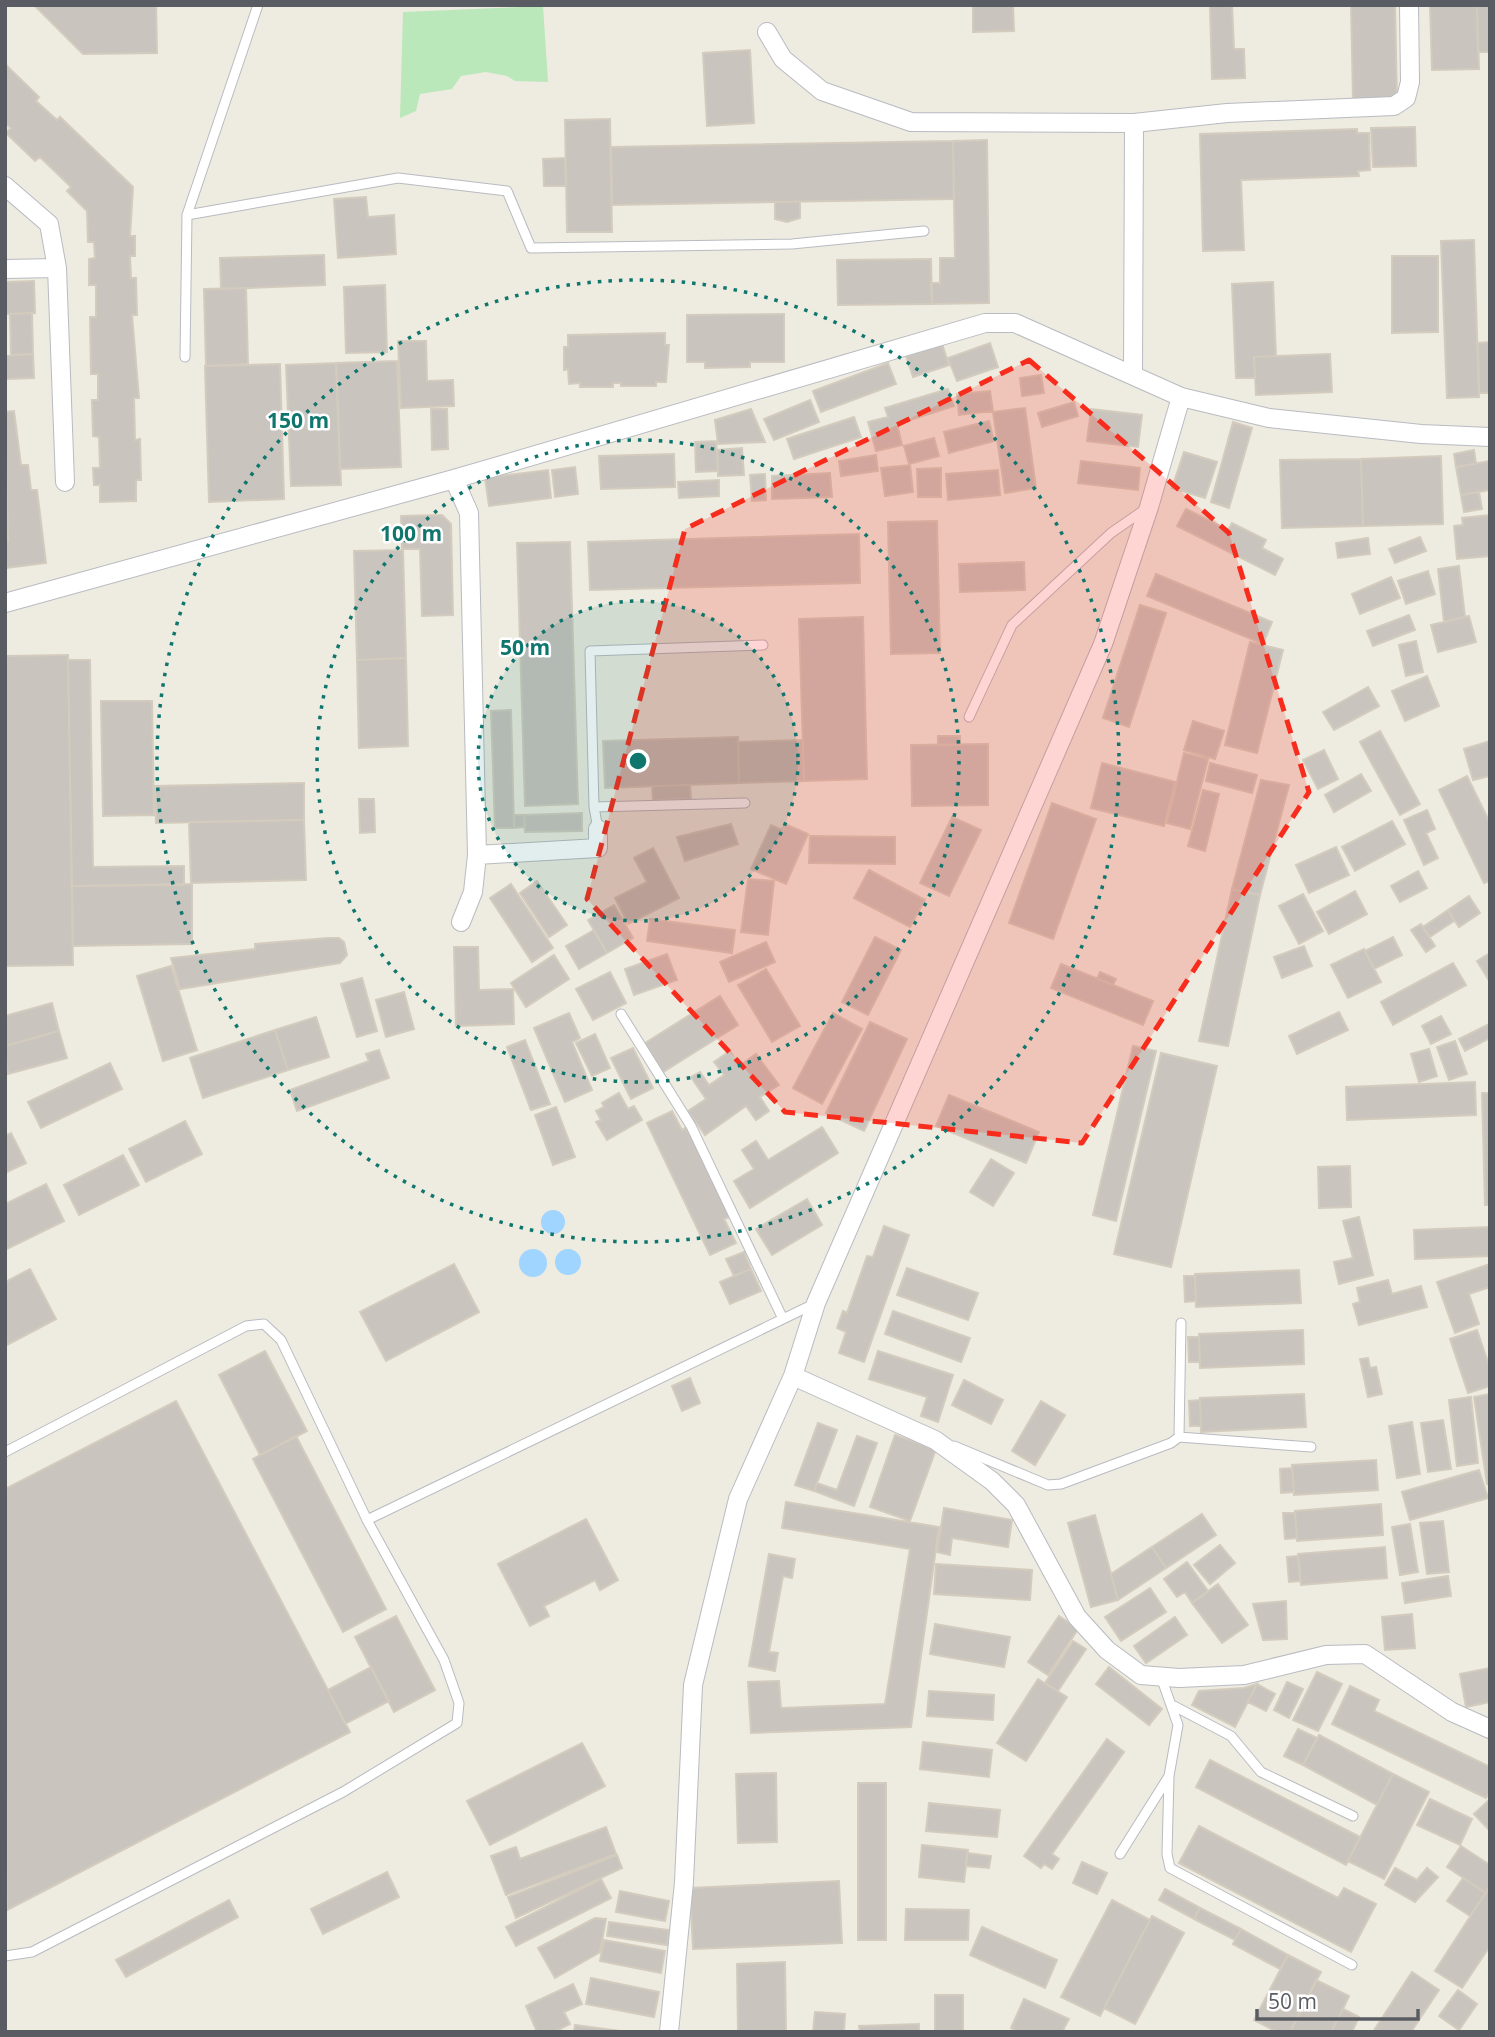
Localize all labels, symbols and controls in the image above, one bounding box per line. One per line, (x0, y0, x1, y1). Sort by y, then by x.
text: 150 m (267, 406, 329, 434)
text: 100 m (380, 519, 442, 547)
text: 50 m (500, 633, 550, 661)
centre of rings (626, 749, 650, 773)
scale bar (1257, 1978, 1418, 2022)
text: 50 m (1268, 1987, 1317, 2015)

